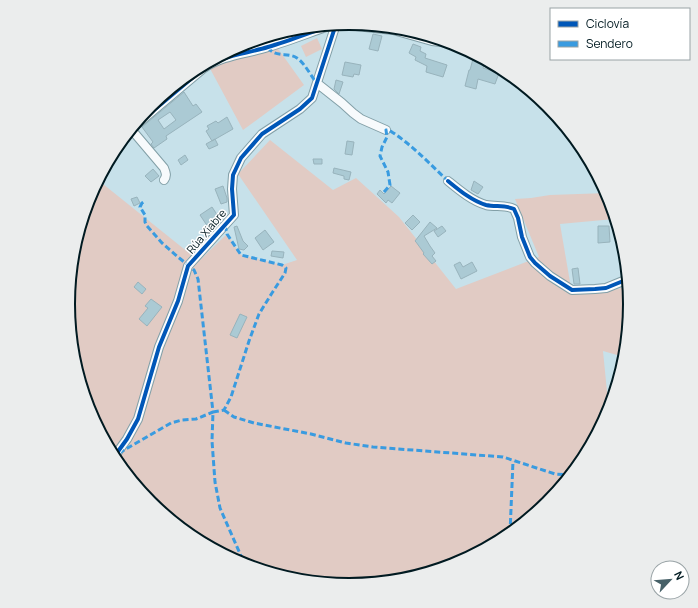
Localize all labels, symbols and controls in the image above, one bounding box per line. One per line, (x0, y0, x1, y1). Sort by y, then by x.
legend (550, 8, 690, 60)
text: Ciclovía (586, 15, 629, 32)
text: Sendero (586, 35, 633, 52)
street label: Rúa Xiabre (183, 205, 229, 256)
north arrow (650, 560, 690, 600)
text: N (671, 569, 688, 582)

